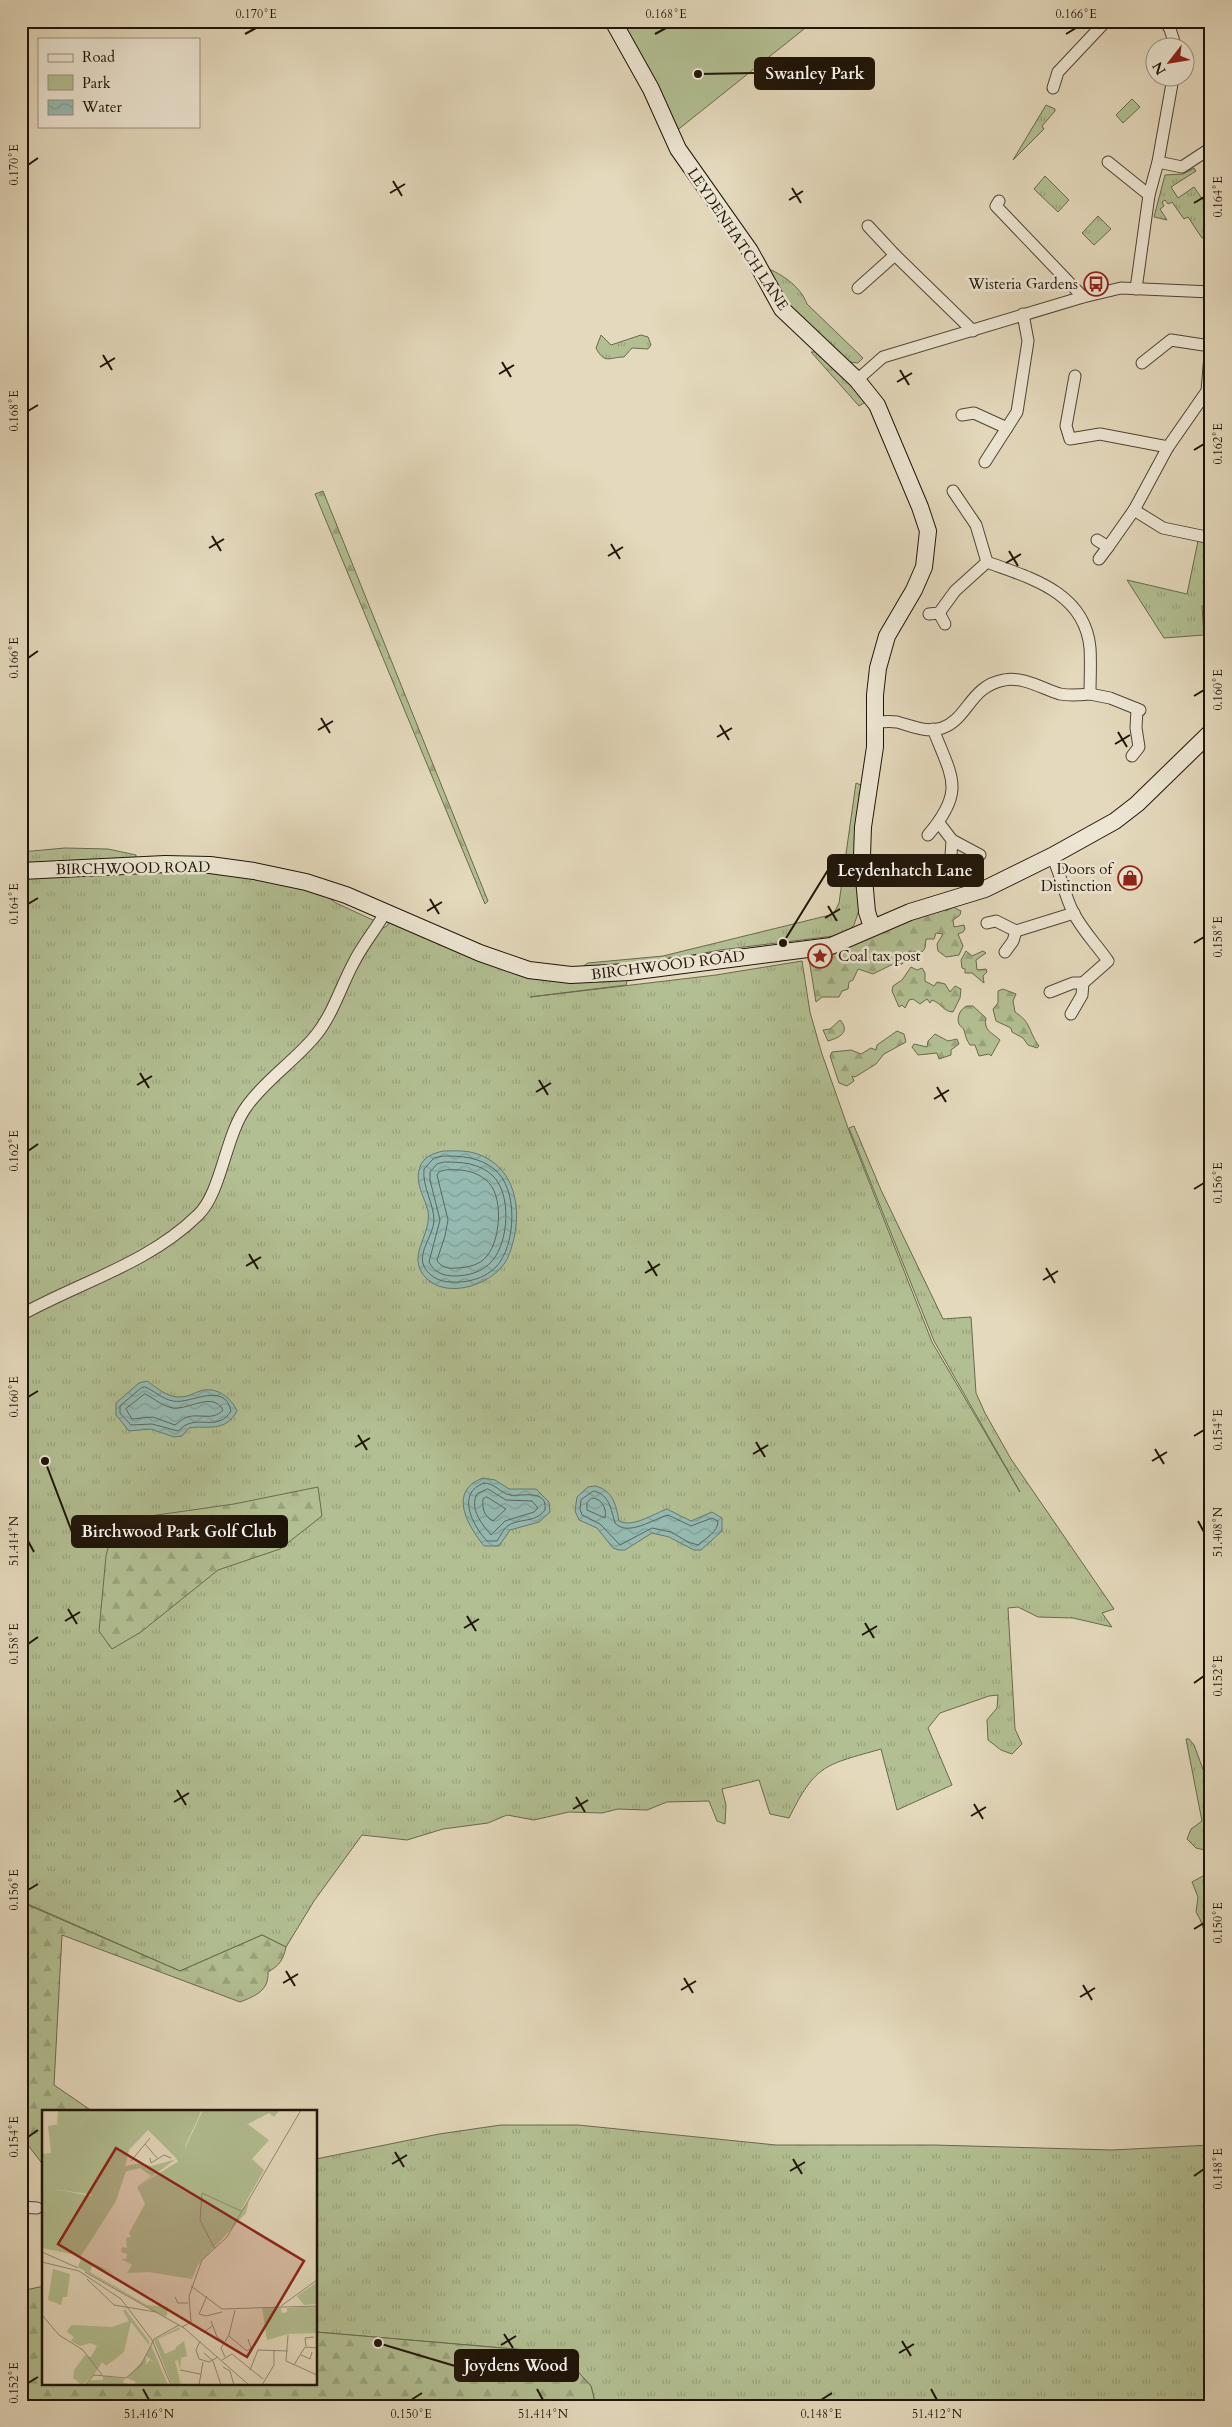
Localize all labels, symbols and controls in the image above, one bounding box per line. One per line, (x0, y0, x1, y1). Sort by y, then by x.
text: 0.170°E (235, 6, 277, 22)
text: 0.168°E (645, 6, 687, 22)
text: 0.166°E (1055, 6, 1097, 22)
legend (38, 38, 200, 128)
north arrow (1144, 38, 1194, 88)
text: Road (82, 47, 115, 67)
callout: Swanley Park (755, 58, 874, 89)
text: N (1148, 58, 1171, 79)
text: Swanley Park (765, 63, 865, 85)
text: Park (82, 73, 111, 93)
text: Water (81, 97, 123, 117)
text: 0.170°E (6, 144, 22, 186)
street label: LEYDENHATCH LANE (683, 164, 793, 314)
text: 0.164°E (1210, 176, 1226, 218)
bus stop icon: Wisteria Gardens (1083, 271, 1109, 297)
place label: Wisteria Gardens (967, 274, 1078, 294)
text: 0.168°E (6, 390, 22, 432)
text: 0.162°E (1210, 423, 1226, 465)
text: 0.166°E (6, 637, 22, 679)
text: 0.160°E (1210, 669, 1226, 711)
callout: Leydenhatch Lane (828, 855, 983, 886)
street label: BIRCHWOOD ROAD (56, 857, 210, 879)
place label: Doors of Distinction (1041, 859, 1114, 896)
text: Leydenhatch Lane (837, 860, 973, 882)
shop icon: Doors of Distinction (1117, 865, 1143, 891)
text: 0.164°E (6, 883, 22, 925)
text: 0.158°E (1210, 916, 1226, 958)
place icon: Coal tax post (807, 943, 833, 969)
street label: BIRCHWOOD ROAD (590, 946, 746, 984)
place label: Coal tax post (838, 946, 921, 966)
text: 0.162°E (6, 1130, 22, 1172)
text: 0.156°E (1210, 1162, 1226, 1204)
text: 0.160°E (6, 1376, 22, 1418)
text: 0.154°E (1210, 1409, 1226, 1451)
text: 51.408°N (1210, 1506, 1226, 1557)
text: 51.414°N (6, 1515, 22, 1566)
callout: Birchwood Park Golf Club (72, 1516, 287, 1547)
text: Birchwood Park Golf Club (81, 1521, 277, 1543)
text: 0.158°E (6, 1623, 22, 1665)
text: 0.152°E (1210, 1655, 1226, 1697)
text: 0.156°E (6, 1869, 22, 1911)
text: 0.150°E (1210, 1902, 1226, 1944)
inset map (42, 2110, 318, 2384)
text: 0.154°E (6, 2116, 22, 2158)
text: 0.148°E (1210, 2148, 1226, 2190)
callout: Joydens Wood (455, 2350, 578, 2381)
text: Joydens Wood (462, 2355, 568, 2377)
text: 0.152°E (6, 2362, 22, 2404)
text: 51.416°N (124, 2406, 175, 2422)
text: 0.150°E (390, 2406, 432, 2422)
text: 51.414°N (518, 2406, 569, 2422)
text: 0.148°E (800, 2406, 842, 2422)
text: 51.412°N (912, 2406, 963, 2422)

